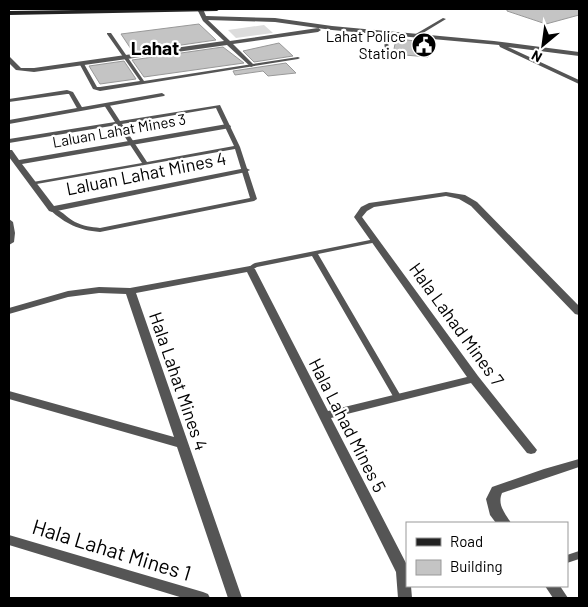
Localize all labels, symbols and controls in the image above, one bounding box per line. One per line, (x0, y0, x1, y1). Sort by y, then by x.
north arrow (518, 20, 568, 70)
place label: Lahat Police Station (326, 27, 406, 62)
public building icon: Lahat Police Station (411, 32, 437, 58)
district label: Lahat (131, 36, 179, 59)
text: N (528, 47, 545, 66)
street label: Laluan Lahat Mines 3 (51, 109, 187, 151)
street label: Laluan Lahat Mines 4 (64, 147, 228, 199)
street label: Hala Lahad Mines 7 (405, 258, 509, 390)
street label: Hala Lahat Mines 4 (145, 309, 213, 453)
street label: Hala Lahad Mines 5 (305, 354, 391, 496)
street label: Hala Lahat Mines 1 (29, 513, 195, 585)
legend (406, 522, 568, 587)
text: Road (450, 532, 483, 550)
text: Building (450, 557, 503, 575)

